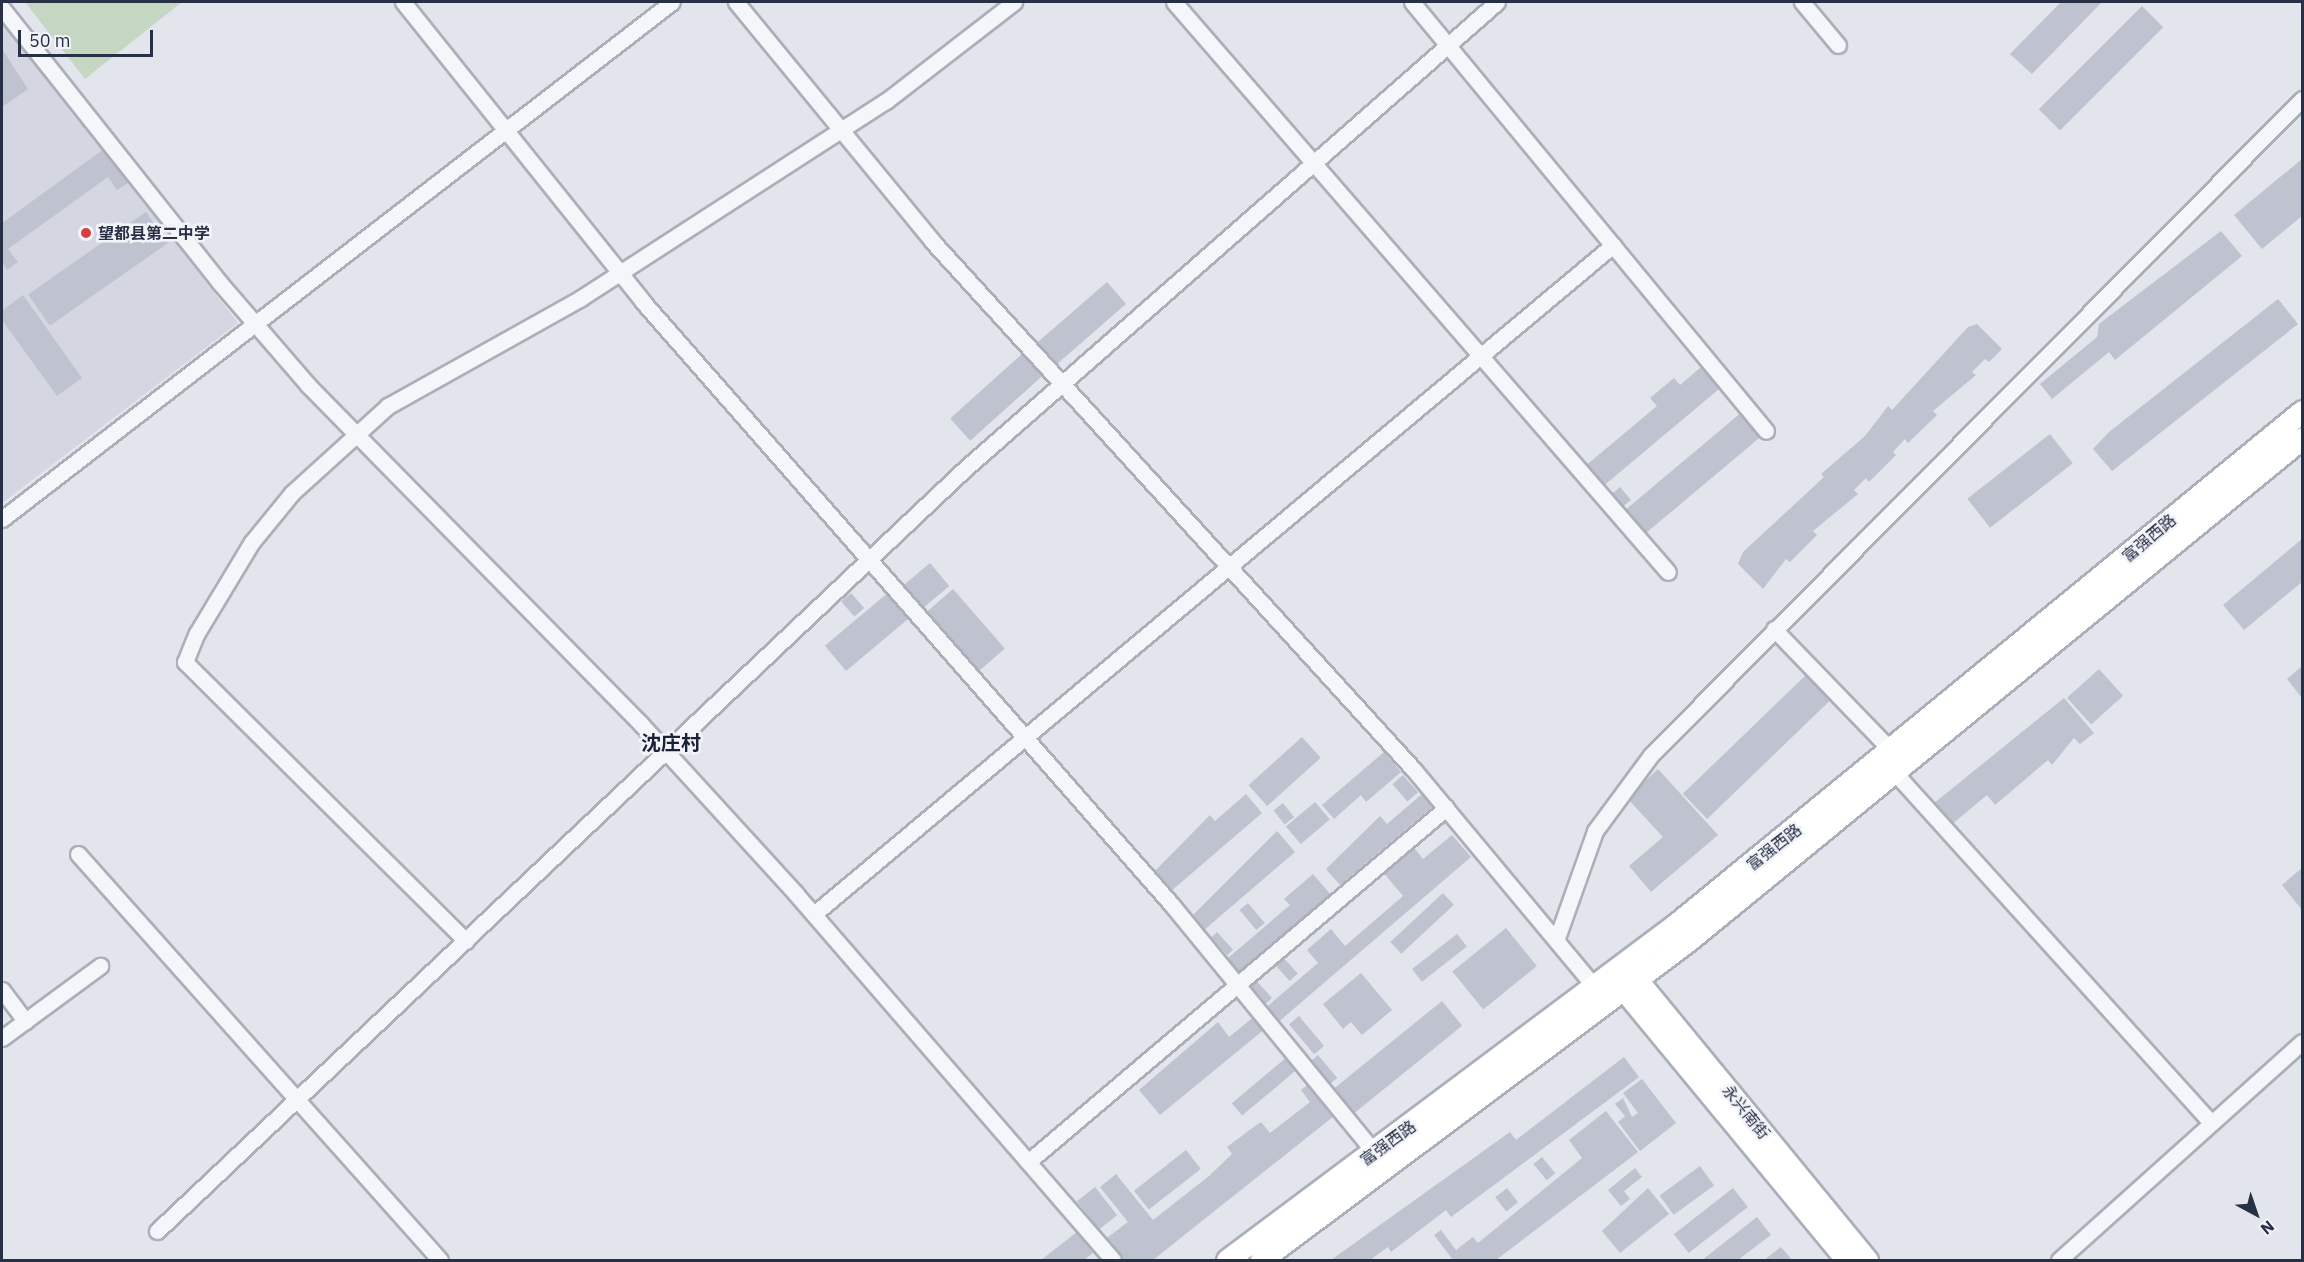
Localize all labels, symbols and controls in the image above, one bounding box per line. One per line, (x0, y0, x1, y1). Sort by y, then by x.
scale bar (21, 18, 156, 56)
text: 50 m (29, 29, 71, 52)
place label: 望都县第二中学 (98, 223, 210, 243)
marker: 望都县第二中学 (79, 226, 93, 240)
street label: 富强西路 (2118, 510, 2180, 566)
district label: 沈庄村 (641, 730, 701, 754)
street label: 富强西路 (1743, 820, 1805, 874)
street label: 永兴南街 (1718, 1081, 1774, 1143)
street label: 富强西路 (1356, 1116, 1420, 1170)
north arrow (2226, 1184, 2286, 1244)
text: N (2257, 1216, 2278, 1239)

